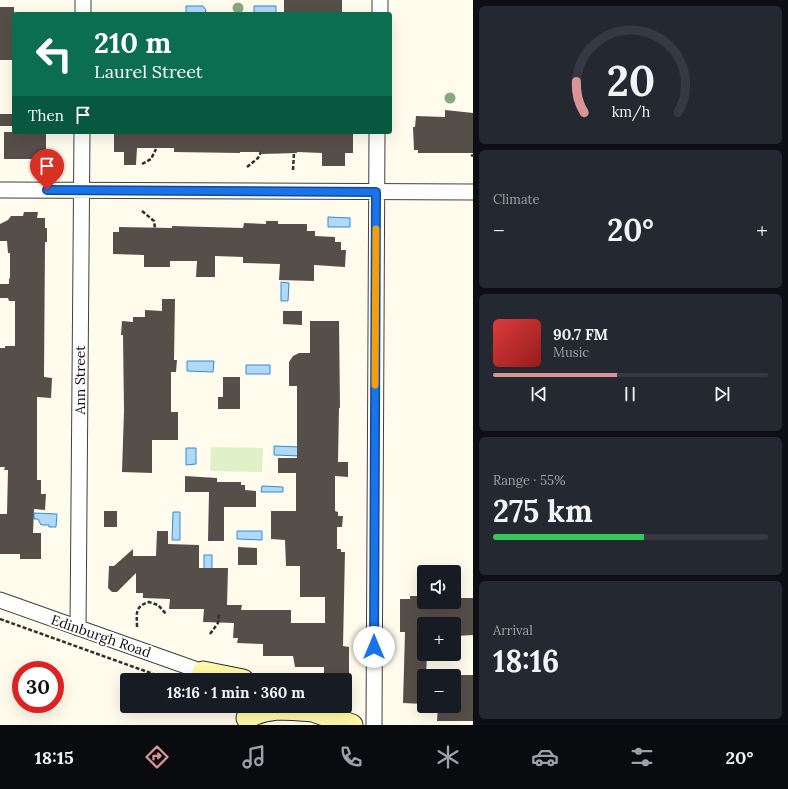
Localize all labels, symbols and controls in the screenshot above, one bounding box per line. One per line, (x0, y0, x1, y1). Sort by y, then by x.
text: 210 m (94, 25, 171, 61)
icon: left (28, 28, 80, 80)
text: 20 (606, 54, 655, 107)
text: Laurel Street (94, 60, 203, 83)
text: km/h (611, 102, 650, 121)
icon: arrive (72, 104, 94, 126)
text: Then (28, 106, 64, 125)
pin (30, 149, 64, 190)
icon: arrive (36, 155, 58, 177)
text: Climate (493, 191, 540, 208)
text: 20° (607, 211, 654, 249)
text: − (493, 216, 505, 244)
text: + (756, 216, 768, 244)
text: 90.7 FM (553, 325, 608, 344)
text: Music (553, 344, 589, 361)
street label: Ann Street (71, 345, 89, 416)
icon: previous (528, 383, 550, 405)
icon: pause (619, 383, 641, 405)
icon: next (711, 383, 733, 405)
text: Range · 55% (493, 472, 566, 489)
text: 275 km (493, 492, 593, 530)
map controls (417, 565, 461, 713)
button: sound (417, 565, 461, 609)
street label: Edinburgh Road (49, 610, 153, 662)
button: + (417, 617, 461, 661)
text: Arrival (493, 622, 533, 639)
position arrow (353, 626, 395, 668)
text: 18:16 (493, 642, 559, 680)
speed limit sign: 30 (12, 661, 64, 713)
button: − (417, 669, 461, 713)
text: 18:16 · 1 min · 360 m (167, 683, 305, 702)
icon: directions (143, 743, 171, 771)
icon: music (240, 743, 268, 771)
icon: phone (337, 743, 365, 771)
icon: climate (434, 743, 462, 771)
icon: car (531, 743, 559, 771)
icon: filters (628, 743, 656, 771)
text: 18:15 (35, 746, 74, 769)
text: 20° (725, 746, 753, 769)

